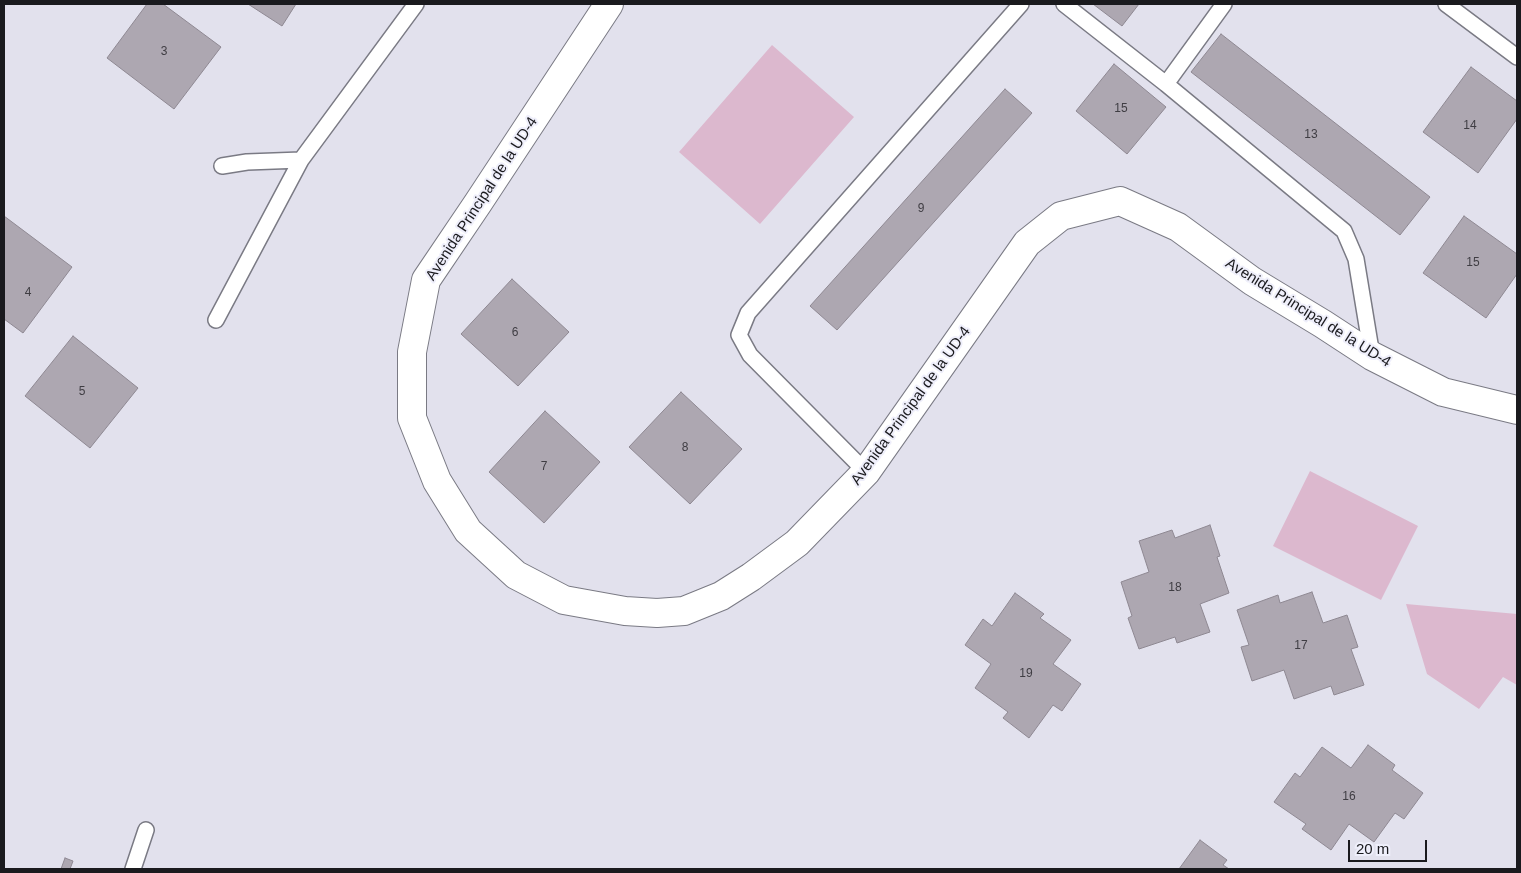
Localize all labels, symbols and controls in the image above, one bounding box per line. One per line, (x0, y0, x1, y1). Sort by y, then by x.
house number: 3 (161, 45, 167, 59)
house number: 15 (1114, 102, 1128, 116)
street label: Avenida Principal de la UD-4 (422, 114, 542, 284)
house number: 14 (1463, 119, 1477, 133)
house number: 13 (1304, 128, 1318, 142)
house number: 9 (918, 202, 924, 216)
street label: Avenida Principal de la UD-4 (1222, 255, 1394, 371)
house number: 15 (1466, 256, 1480, 270)
house number: 4 (25, 286, 31, 300)
street label: Avenida Principal de la UD-4 (847, 323, 975, 489)
house number: 6 (512, 326, 518, 340)
house number: 5 (79, 385, 85, 399)
house number: 8 (682, 441, 688, 455)
house number: 7 (541, 460, 547, 474)
house number: 18 (1168, 581, 1182, 595)
house number: 17 (1294, 639, 1308, 653)
house number: 19 (1019, 667, 1033, 681)
house number: 16 (1342, 790, 1356, 804)
scale bar (1351, 830, 1430, 862)
text: 20 m (1356, 840, 1389, 857)

